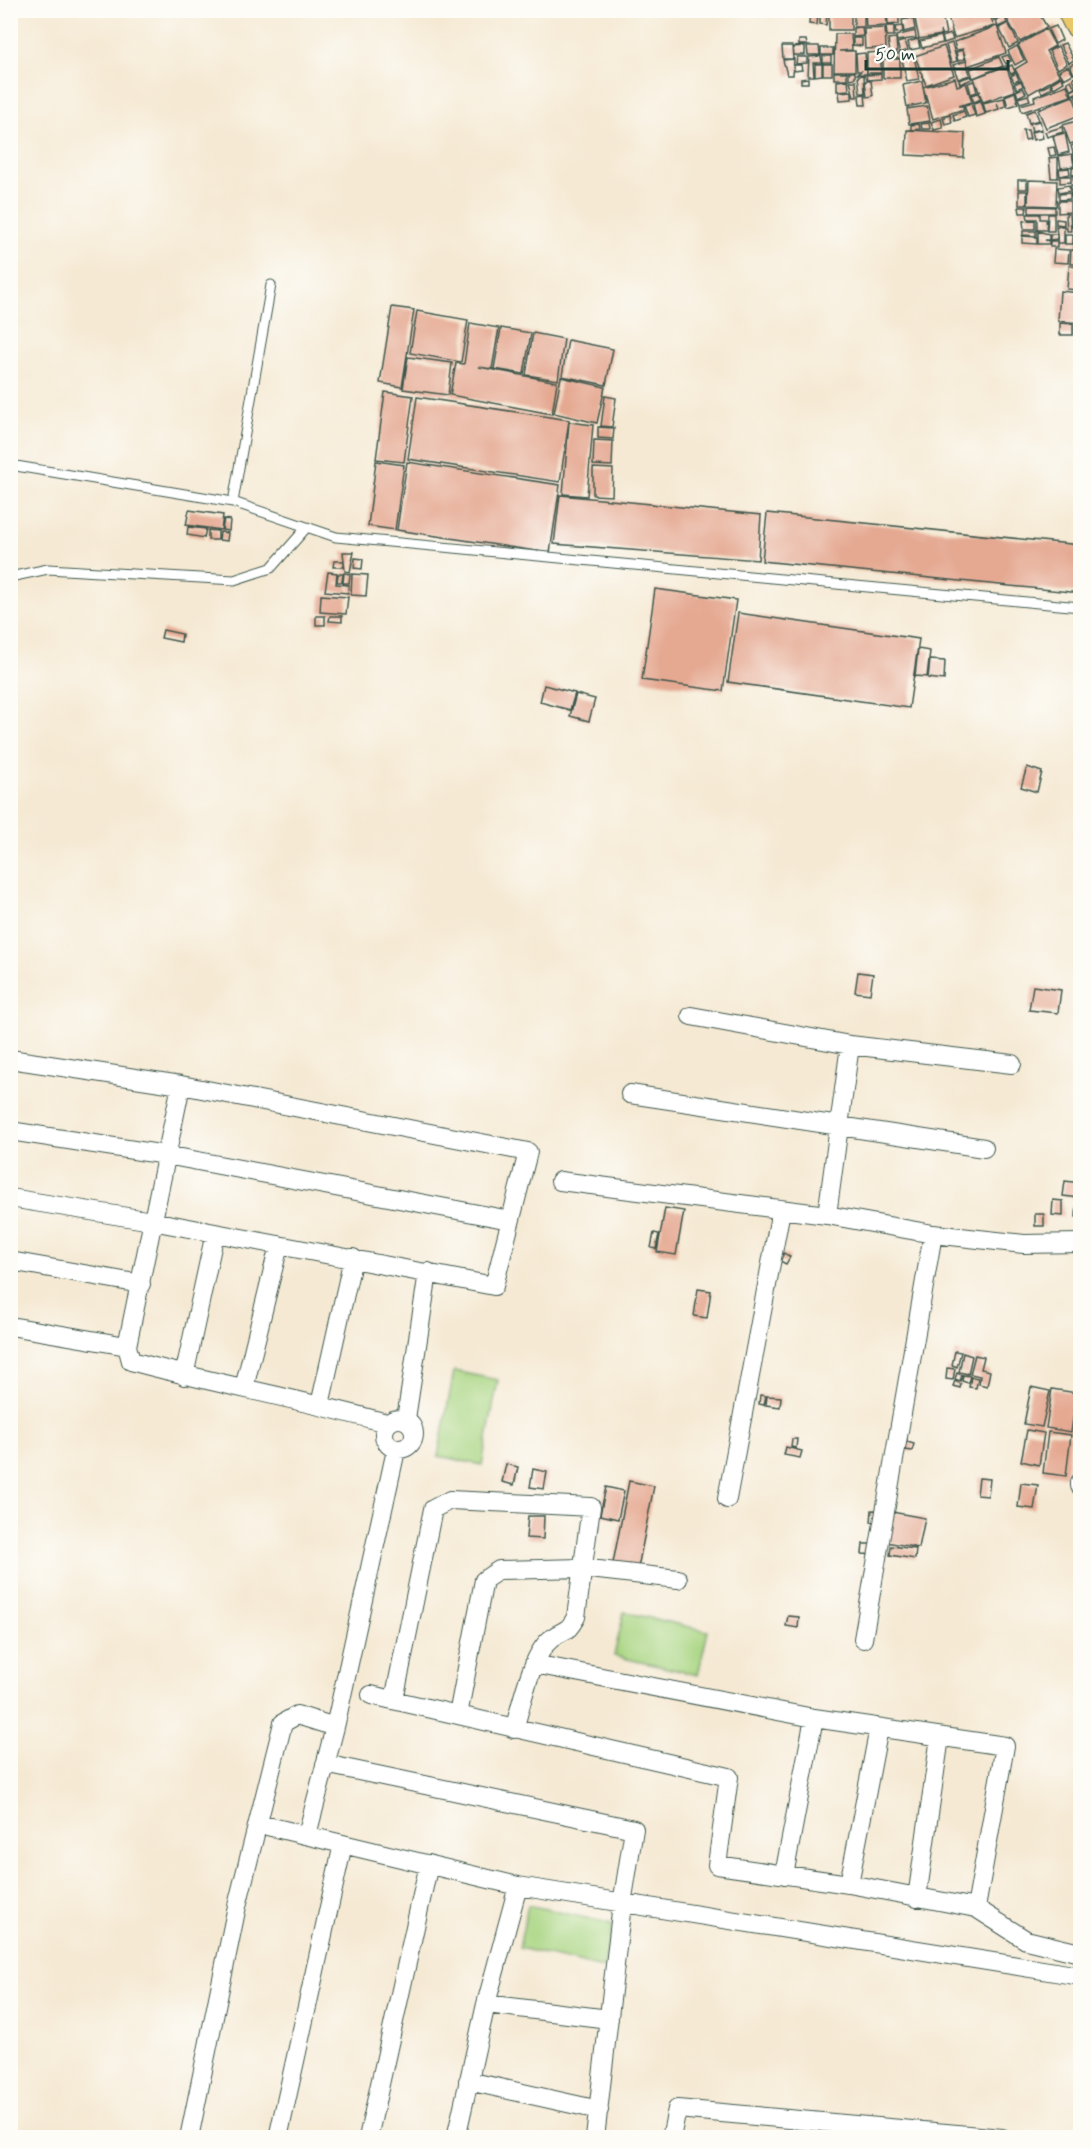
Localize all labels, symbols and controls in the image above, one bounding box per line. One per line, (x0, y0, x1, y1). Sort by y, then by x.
scale bar (866, 33, 1008, 71)
text: 50 m (875, 43, 915, 67)

